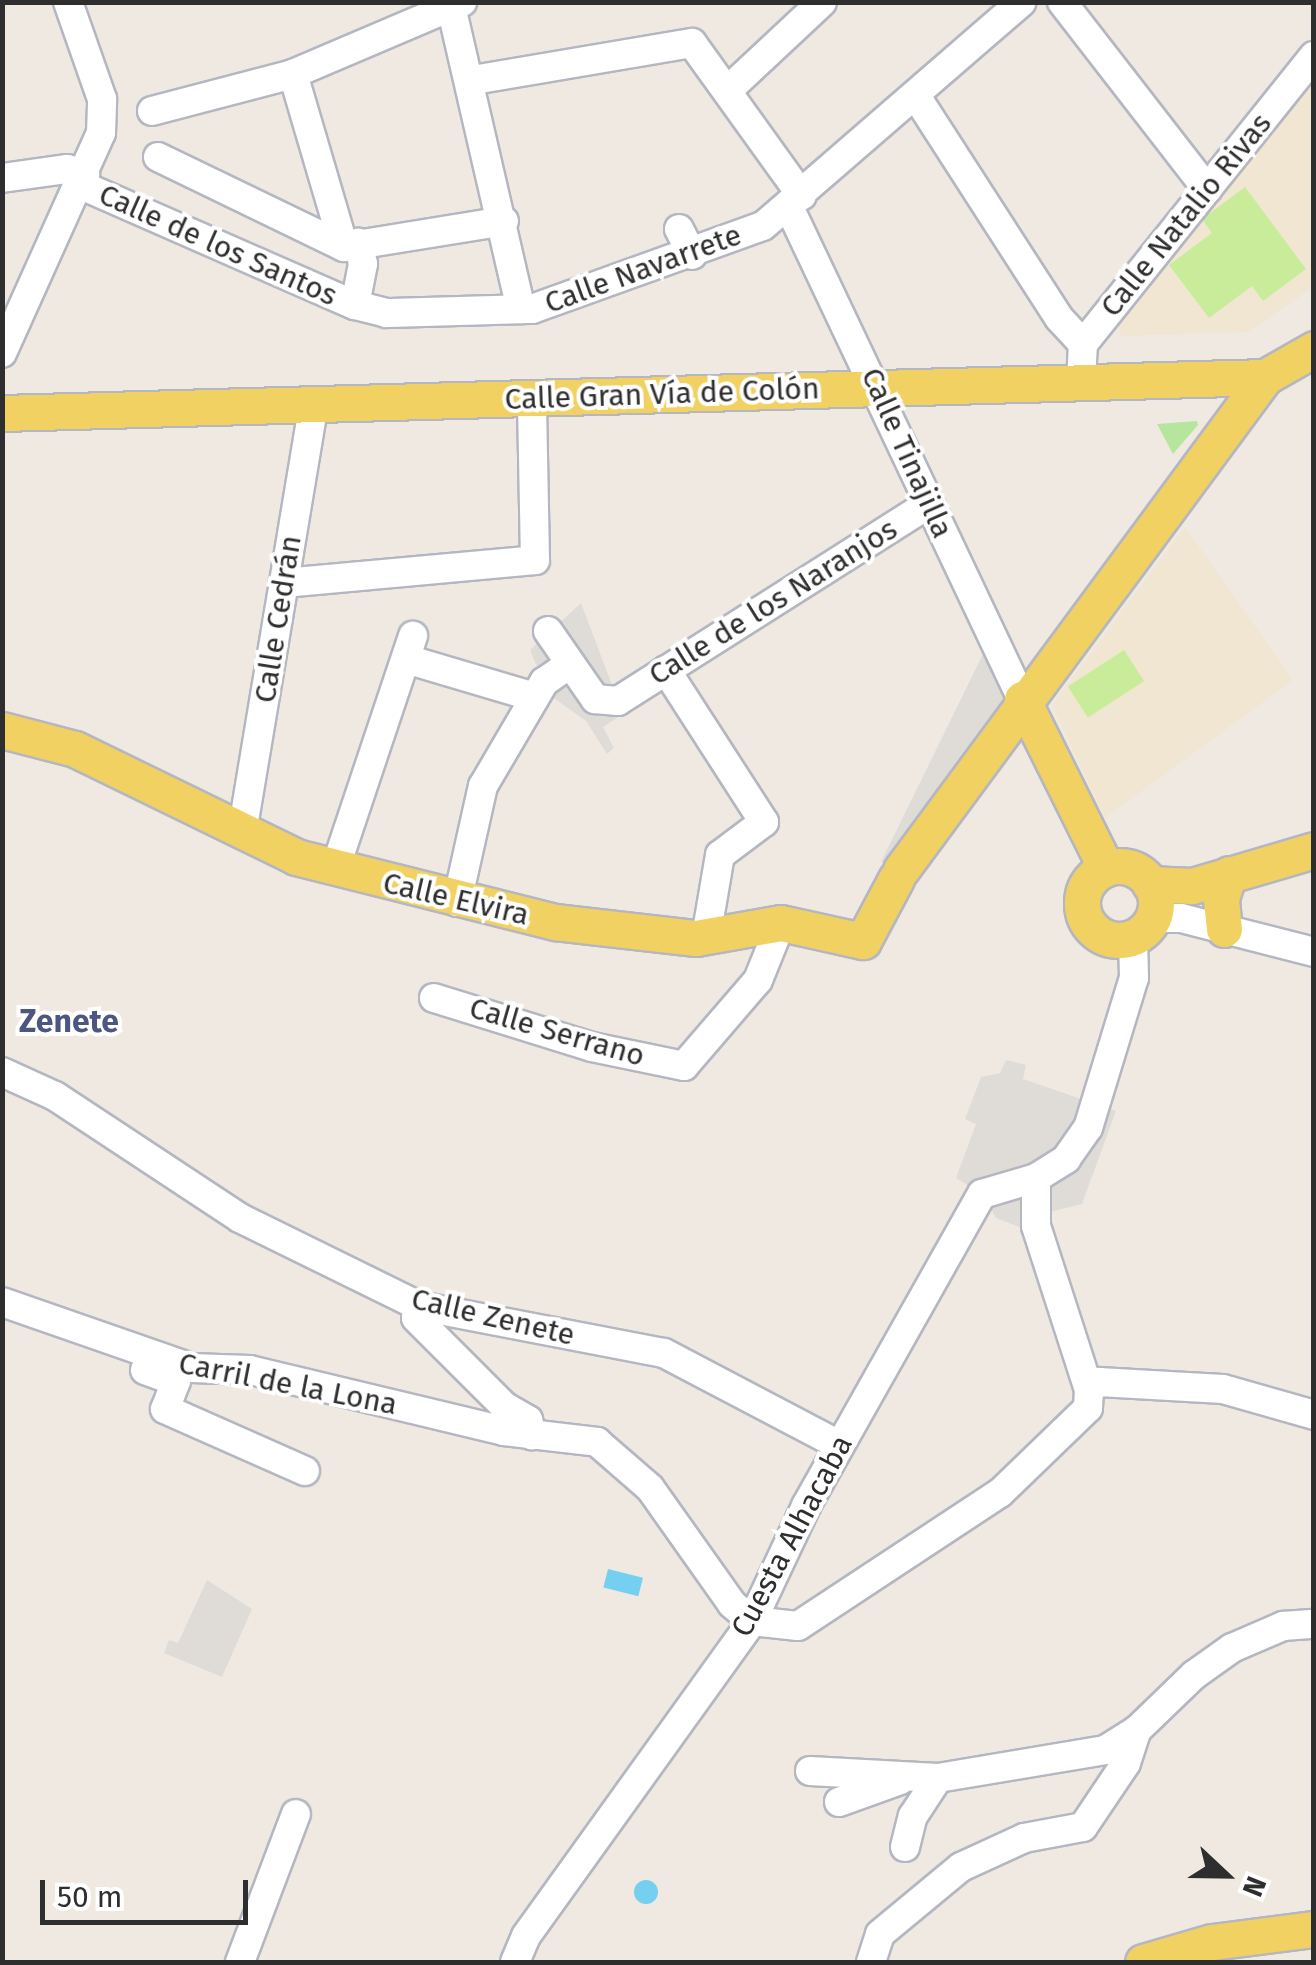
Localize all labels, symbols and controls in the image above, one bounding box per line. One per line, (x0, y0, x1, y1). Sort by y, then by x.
street label: Calle Natalio Rivas (1093, 106, 1279, 324)
street label: Calle de los Santos (93, 176, 343, 314)
street label: Calle Navarrete (540, 217, 746, 321)
street label: Calle Tinajilla (853, 362, 961, 544)
street label: Calle Gran Vía de Colón (504, 371, 820, 417)
street label: Calle de los Naranjos (642, 511, 904, 693)
street label: Calle Cedrán (247, 533, 309, 705)
street label: Calle Elvira (380, 865, 532, 933)
street label: Calle Serrano (465, 990, 649, 1074)
district label: Zenete (19, 1002, 119, 1040)
street label: Calle Zenete (408, 1281, 578, 1353)
street label: Carril de la Lona (176, 1345, 400, 1423)
street label: Cuesta Alhacaba (724, 1429, 860, 1643)
north arrow (1176, 1825, 1276, 1925)
scale bar (45, 1860, 252, 1922)
text: N (1236, 1872, 1273, 1901)
text: 50 m (57, 1879, 122, 1915)

